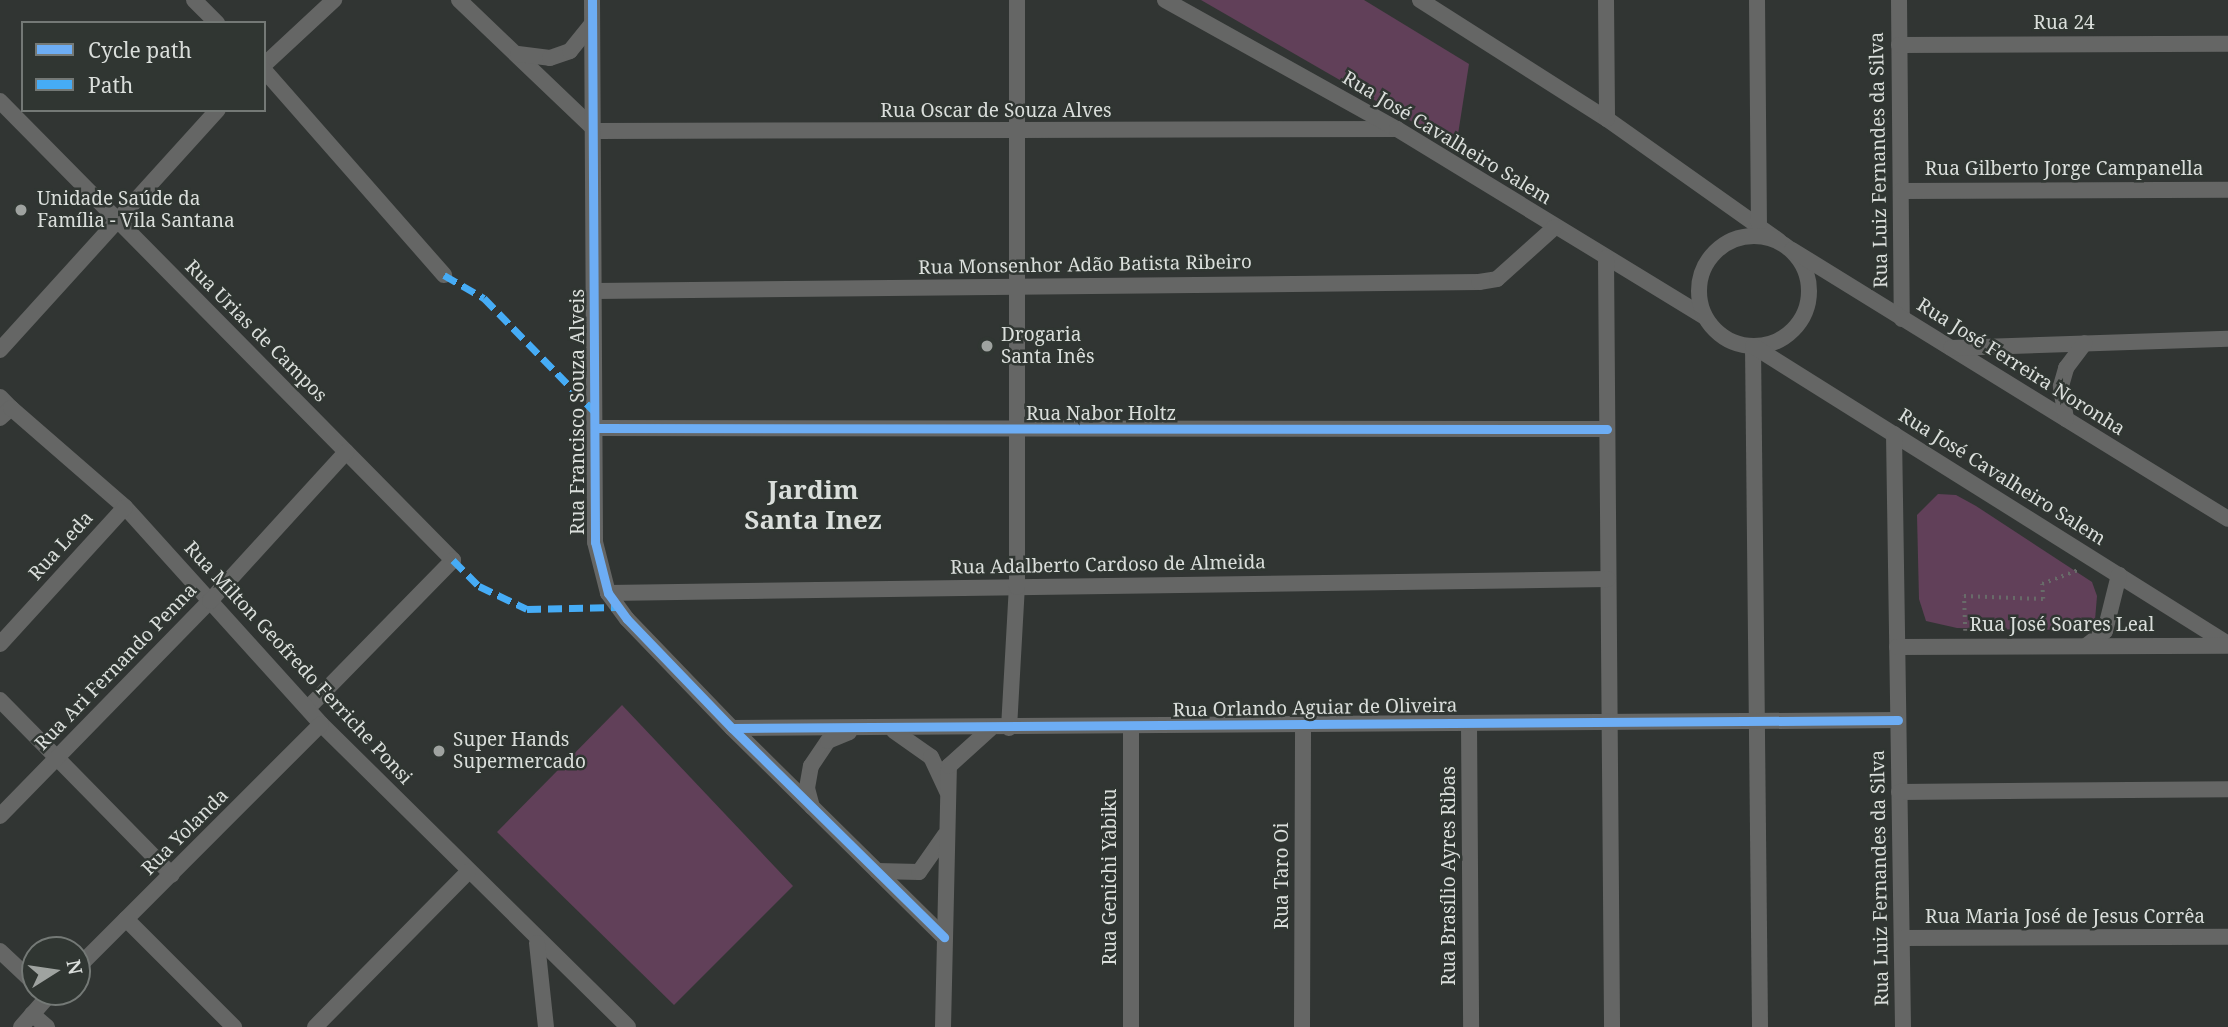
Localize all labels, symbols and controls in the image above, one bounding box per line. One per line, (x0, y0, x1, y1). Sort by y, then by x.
street label: Rua 24 (2033, 12, 2095, 34)
legend (21, 21, 266, 112)
street label: Rua Luiz Fernandes da Silva (1865, 32, 1893, 288)
text: Cycle path (88, 36, 192, 64)
street label: Rua José Cavalheiro Salem (1338, 66, 1556, 210)
text: Path (88, 71, 133, 99)
street label: Rua Oscar de Souza Alves (880, 100, 1112, 122)
street label: Rua Gilberto Jorge Campanella (1925, 158, 2203, 180)
place label: Unidade Saúde da Família - Vila Santana (37, 188, 235, 232)
marker: Unidade Saúde da Família - Vila Santana (11, 200, 31, 220)
street label: Rua Monsenhor Adão Batista Ribeiro (918, 251, 1252, 279)
street label: Rua Urias de Campos (180, 255, 332, 407)
street label: Rua Francisco Souza Alveis (567, 289, 589, 535)
street label: Rua José Ferreira Noronha (1913, 293, 2129, 441)
place label: Drogaria Santa Inês (1001, 324, 1095, 368)
marker: Drogaria Santa Inês (979, 338, 995, 354)
street label: Rua Nabor Holtz (1026, 403, 1176, 425)
street label: Rua José Cavalheiro Salem (1894, 404, 2110, 550)
district label: Jardim Santa Inez (744, 474, 882, 536)
street label: Rua Leda (24, 507, 98, 585)
street label: Rua Milton Geofredo Ferriche Ponsi (179, 537, 417, 789)
street label: Rua Adalberto Cardoso de Almeida (950, 551, 1266, 579)
street label: Rua Ari Fernando Penna (30, 579, 202, 755)
street label: Rua José Soares Leal (1970, 614, 2154, 636)
street label: Rua Orlando Aguiar de Oliveira (1172, 694, 1458, 722)
place label: Super Hands Supermercado (453, 729, 586, 773)
marker: Super Hands Supermercado (431, 743, 447, 759)
street label: Rua Luiz Fernandes da Silva (1866, 750, 1894, 1006)
street label: Rua Brasílio Ayres Ribas (1438, 766, 1460, 986)
street label: Rua Yolanda (137, 784, 233, 880)
street label: Rua Genichi Yabiku (1099, 788, 1121, 966)
street label: Rua Taro Oi (1271, 823, 1293, 929)
street label: Rua Maria José de Jesus Corrêa (1925, 906, 2205, 928)
north arrow (21, 936, 91, 1006)
text: N (60, 957, 89, 977)

